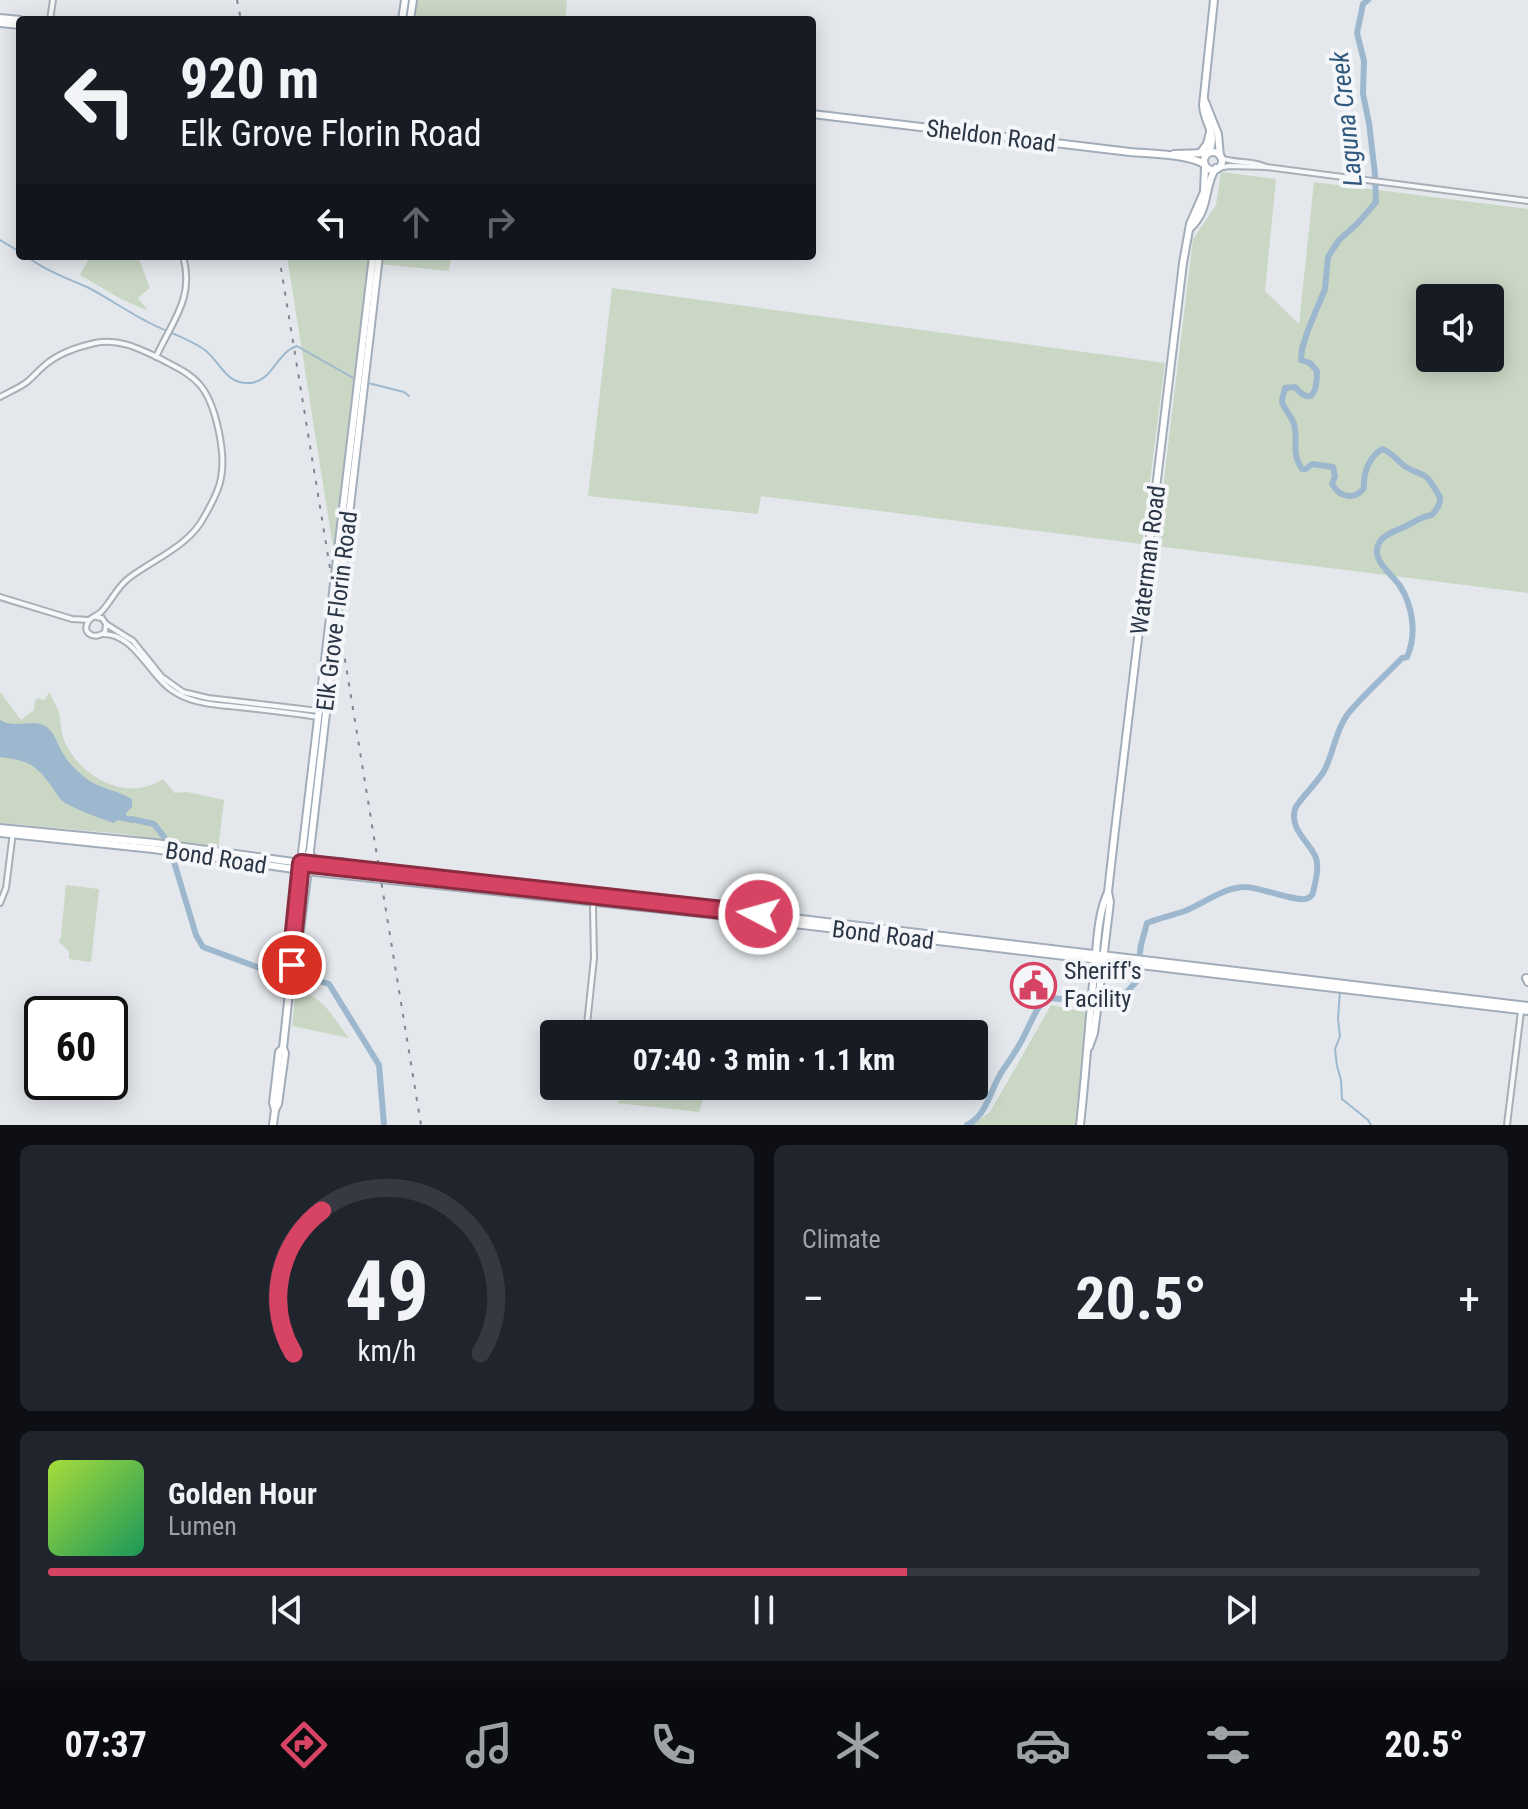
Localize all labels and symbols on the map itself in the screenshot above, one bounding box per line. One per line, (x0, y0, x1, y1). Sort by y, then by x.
water label: Laguna Creek (1324, 49, 1368, 188)
street label: Sheldon Road (925, 114, 1057, 158)
street label: Waterman Road (1125, 484, 1171, 636)
street label: Elk Grove Florin Road (311, 510, 363, 712)
street label: Bond Road (163, 836, 269, 880)
position arrow (717, 872, 801, 956)
street label: Bond Road (830, 915, 936, 955)
pin (258, 931, 326, 999)
place label: Sheriff's Facility (1064, 957, 1142, 1013)
public building icon: Sheriff's Facility (1009, 961, 1057, 1009)
speed limit sign: 60 (24, 996, 128, 1100)

